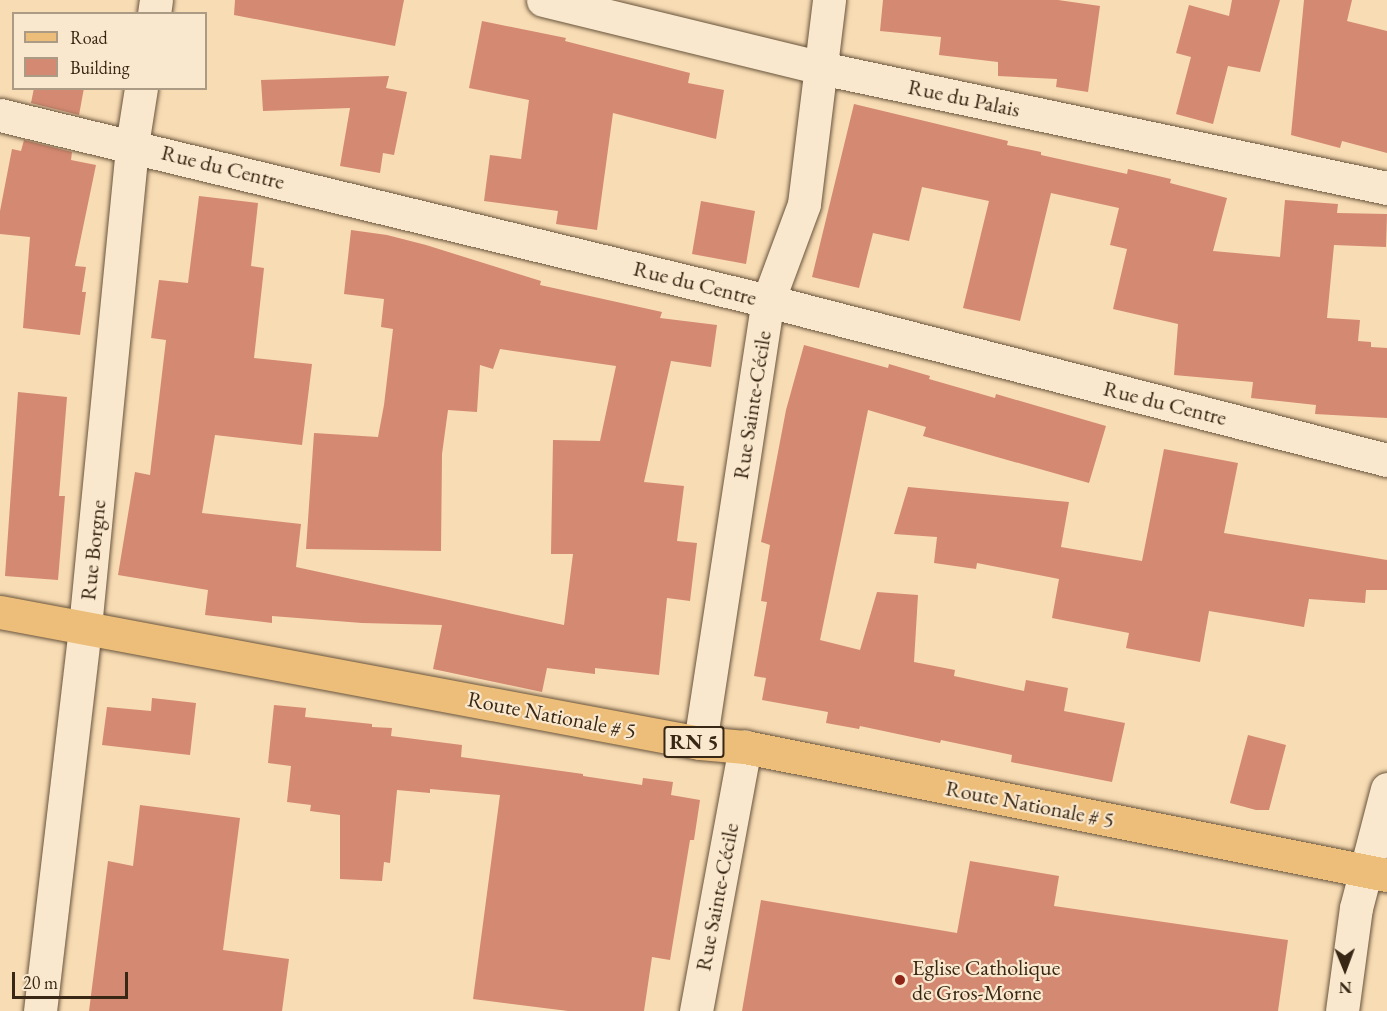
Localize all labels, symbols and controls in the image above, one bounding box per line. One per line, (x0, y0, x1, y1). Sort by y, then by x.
legend (12, 12, 207, 90)
text: Road (70, 26, 108, 49)
text: Building (70, 56, 130, 79)
street label: Rue du Palais (906, 73, 1022, 123)
street label: Rue du Centre (159, 139, 287, 195)
street label: Rue du Centre (631, 255, 759, 311)
street label: Rue Sainte-Cécile (727, 329, 777, 481)
street label: Rue du Centre (1101, 375, 1229, 431)
street label: Rue Borgne (75, 498, 111, 602)
street label: Route Nationale # 5 (465, 686, 639, 744)
road number: RN 5 (662, 724, 726, 760)
street label: Route Nationale # 5 (943, 775, 1117, 833)
street label: Rue Sainte-Cécile (690, 821, 744, 973)
north arrow (1315, 939, 1375, 999)
place label: Eglise Catholique de Gros-Morne (912, 954, 1060, 1005)
scale bar (15, 960, 130, 998)
text: 20 m (23, 971, 58, 994)
marker: Eglise Catholique de Gros-Morne (893, 973, 907, 987)
text: N (1339, 977, 1352, 998)

